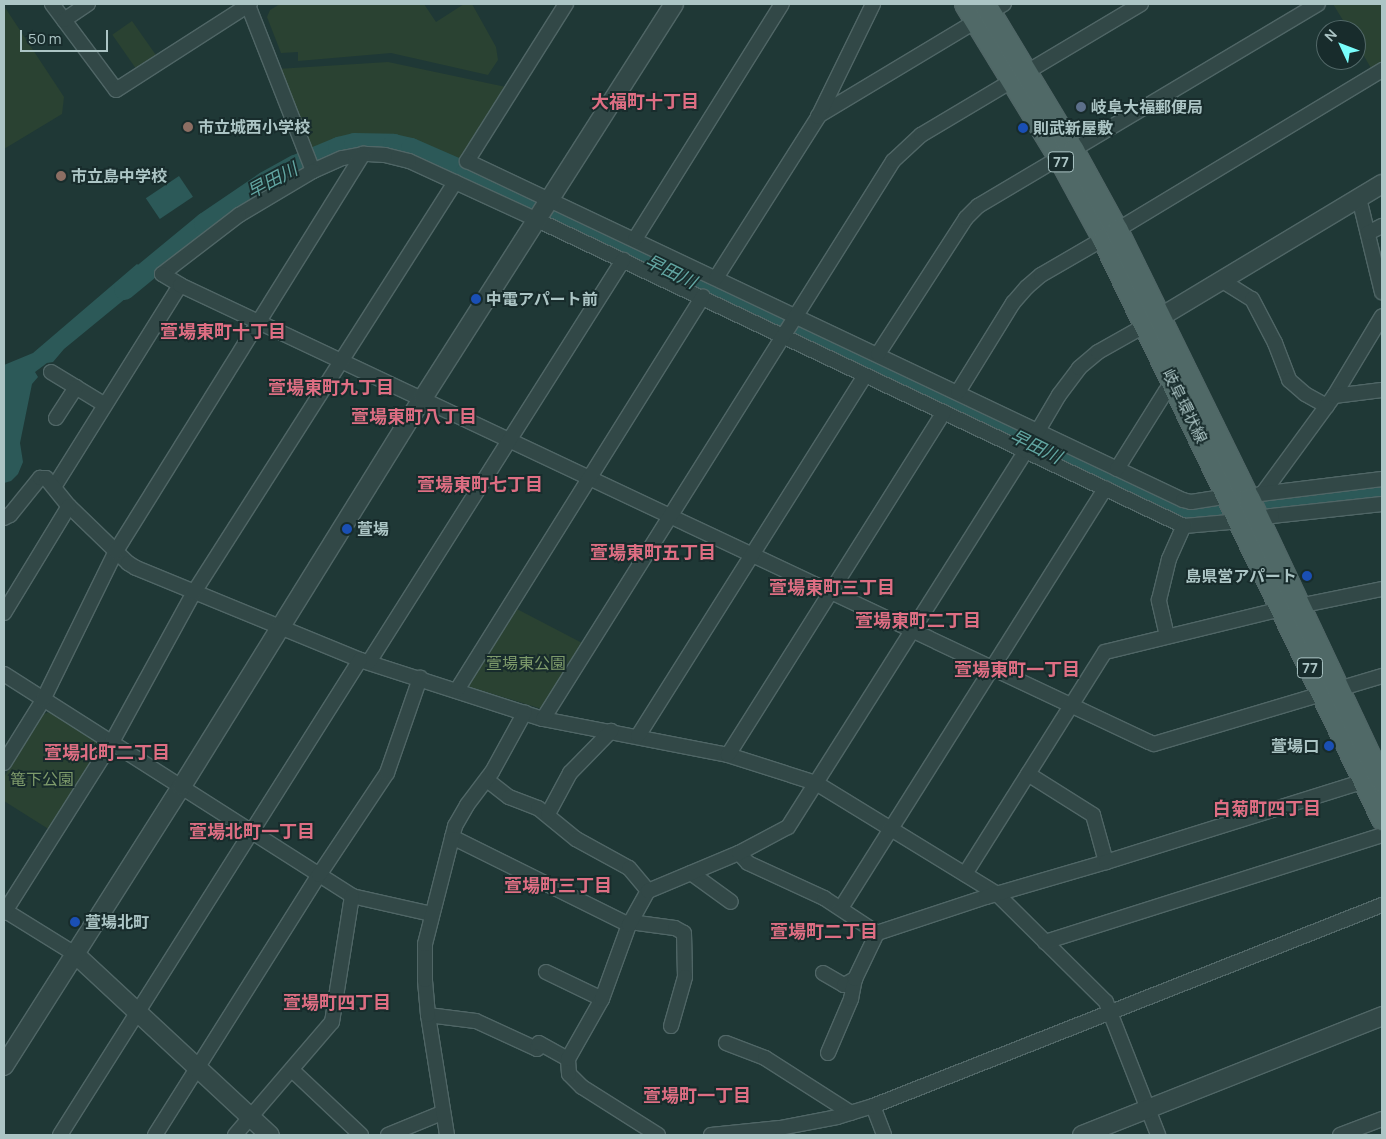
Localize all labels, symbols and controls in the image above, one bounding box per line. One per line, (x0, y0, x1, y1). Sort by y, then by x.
scale bar (22, 20, 110, 52)
north arrow (1316, 20, 1366, 70)
text: N (1320, 25, 1341, 45)
text: 50 m (28, 28, 62, 49)
district label: 大福町十丁目 (591, 90, 699, 112)
place label: 岐阜大福郵便局 (1091, 97, 1203, 117)
marker: 岐阜大福郵便局 (1075, 101, 1087, 113)
place label: 市立城西小学校 (198, 117, 310, 137)
place label: 則武新屋敷 (1033, 118, 1113, 138)
marker: 市立城西小学校 (182, 121, 194, 133)
marker: 則武新屋敷 (1017, 122, 1029, 134)
road number: 77 (1047, 150, 1075, 174)
water label: 早田川 (243, 158, 301, 202)
place label: 市立島中学校 (71, 166, 167, 186)
marker: 市立島中学校 (55, 170, 67, 182)
water label: 早田川 (642, 249, 700, 293)
place label: 中電アパート前 (486, 289, 598, 309)
marker: 中電アパート前 (470, 293, 482, 305)
district label: 萱場東町十丁目 (160, 320, 286, 342)
street label: 岐阜環状線 (1159, 366, 1211, 446)
district label: 萱場東町九丁目 (268, 376, 394, 398)
district label: 萱場東町八丁目 (351, 405, 477, 427)
water label: 早田川 (1007, 424, 1065, 468)
district label: 萱場東町七丁目 (417, 473, 543, 495)
place label: 萱場 (357, 519, 389, 539)
marker: 萱場 (341, 523, 353, 535)
district label: 萱場東町五丁目 (590, 541, 716, 563)
place label: 島県営アパート (1185, 566, 1297, 586)
marker: 島県営アパート (1301, 570, 1313, 582)
district label: 萱場東町三丁目 (769, 576, 895, 598)
district label: 萱場東町二丁目 (855, 609, 981, 631)
park label: 萱場東公園 (486, 653, 566, 673)
road number: 77 (1296, 656, 1324, 680)
district label: 萱場東町一丁目 (954, 658, 1080, 680)
place label: 萱場口 (1271, 736, 1319, 756)
marker: 萱場口 (1323, 740, 1335, 752)
district label: 萱場北町二丁目 (44, 741, 170, 763)
park label: 篭下公園 (10, 769, 74, 789)
district label: 白菊町四丁目 (1213, 797, 1321, 819)
district label: 萱場北町一丁目 (189, 820, 315, 842)
district label: 萱場町三丁目 (504, 874, 612, 896)
place label: 萱場北町 (85, 912, 149, 932)
marker: 萱場北町 (69, 916, 81, 928)
district label: 萱場町二丁目 (770, 920, 878, 942)
district label: 萱場町四丁目 (283, 991, 391, 1013)
district label: 萱場町一丁目 (643, 1084, 751, 1106)

